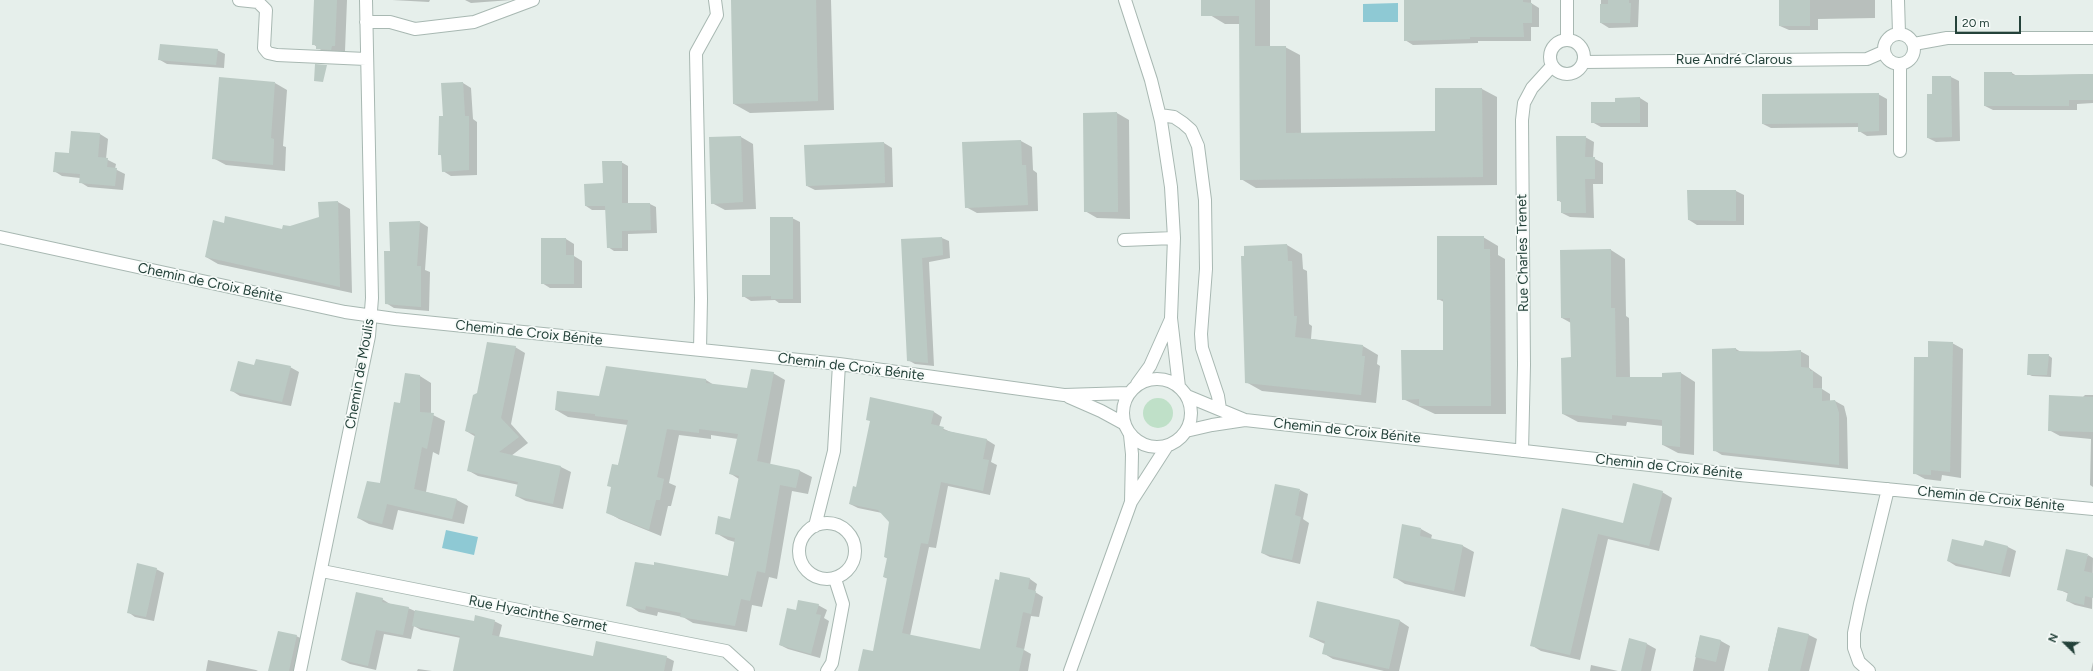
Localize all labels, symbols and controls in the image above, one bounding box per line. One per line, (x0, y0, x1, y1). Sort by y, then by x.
scale bar (1957, 8, 2023, 34)
text: 20 m (1962, 16, 1990, 30)
street label: Rue André Clarous (1676, 52, 1792, 68)
street label: Rue Charles Trenet (1514, 194, 1532, 312)
street label: Chemin de Croix Bénite (136, 259, 284, 307)
street label: Chemin de Moulis (342, 317, 378, 431)
street label: Chemin de Croix Bénite (455, 317, 603, 349)
street label: Chemin de Croix Bénite (777, 350, 925, 384)
street label: Chemin de Croix Bénite (1273, 415, 1421, 447)
street label: Chemin de Croix Bénite (1595, 451, 1743, 483)
street label: Chemin de Croix Bénite (1917, 483, 2065, 515)
street label: Rue Hyacinthe Sermet (467, 592, 609, 636)
north arrow (2045, 623, 2085, 663)
text: N (2046, 632, 2061, 645)

